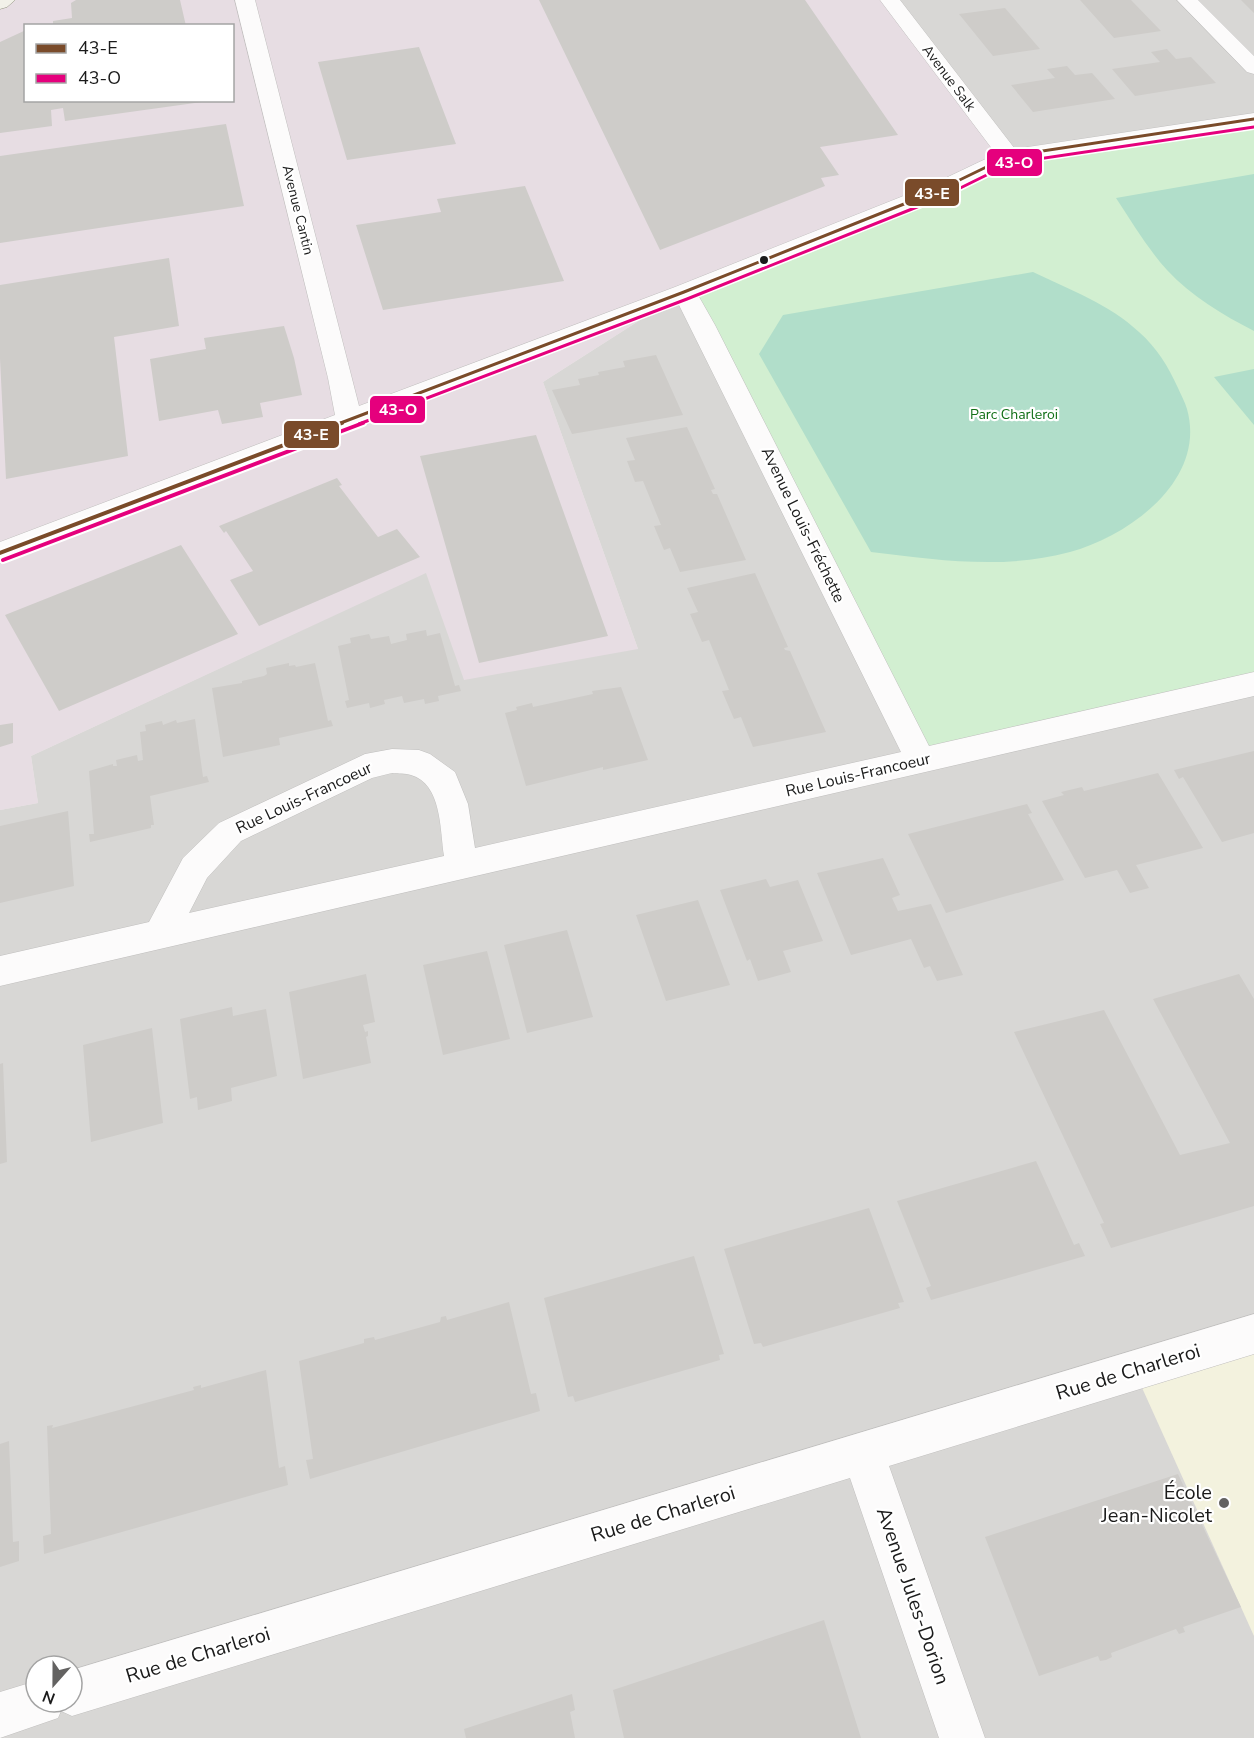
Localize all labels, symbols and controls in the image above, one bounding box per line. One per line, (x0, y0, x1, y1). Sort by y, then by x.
legend (24, 24, 234, 102)
text: 43-E (78, 36, 118, 60)
street label: Avenue Salk (918, 41, 981, 116)
text: 43-O (78, 66, 121, 90)
line badge: 43-O (986, 148, 1043, 177)
text: 43-O (995, 152, 1033, 174)
street label: Avenue Cantin (278, 163, 318, 257)
line badge: 43-E (904, 178, 960, 207)
text: 43-E (914, 183, 950, 205)
unlabelled marker (758, 254, 770, 266)
line badge: 43-O (369, 395, 426, 424)
text: 43-O (379, 399, 417, 421)
park label: Parc Charleroi (970, 405, 1058, 424)
line badge: 43-E (283, 420, 340, 449)
text: 43-E (293, 424, 329, 446)
street label: Avenue Louis-Fréchette (756, 444, 850, 606)
street label: Rue Louis-Francoeur (783, 748, 933, 802)
street label: Rue Louis-Francoeur (232, 757, 376, 839)
street label: Rue de Charleroi (1052, 1337, 1204, 1407)
street label: Rue de Charleroi (587, 1479, 739, 1549)
place label: École Jean-Nicolet (1100, 1479, 1213, 1529)
marker: École Jean-Nicolet (1217, 1496, 1231, 1510)
street label: Avenue Jules-Dorion (870, 1504, 956, 1688)
street label: Rue de Charleroi (122, 1620, 274, 1690)
north arrow (24, 1654, 84, 1714)
text: N (39, 1685, 59, 1709)

